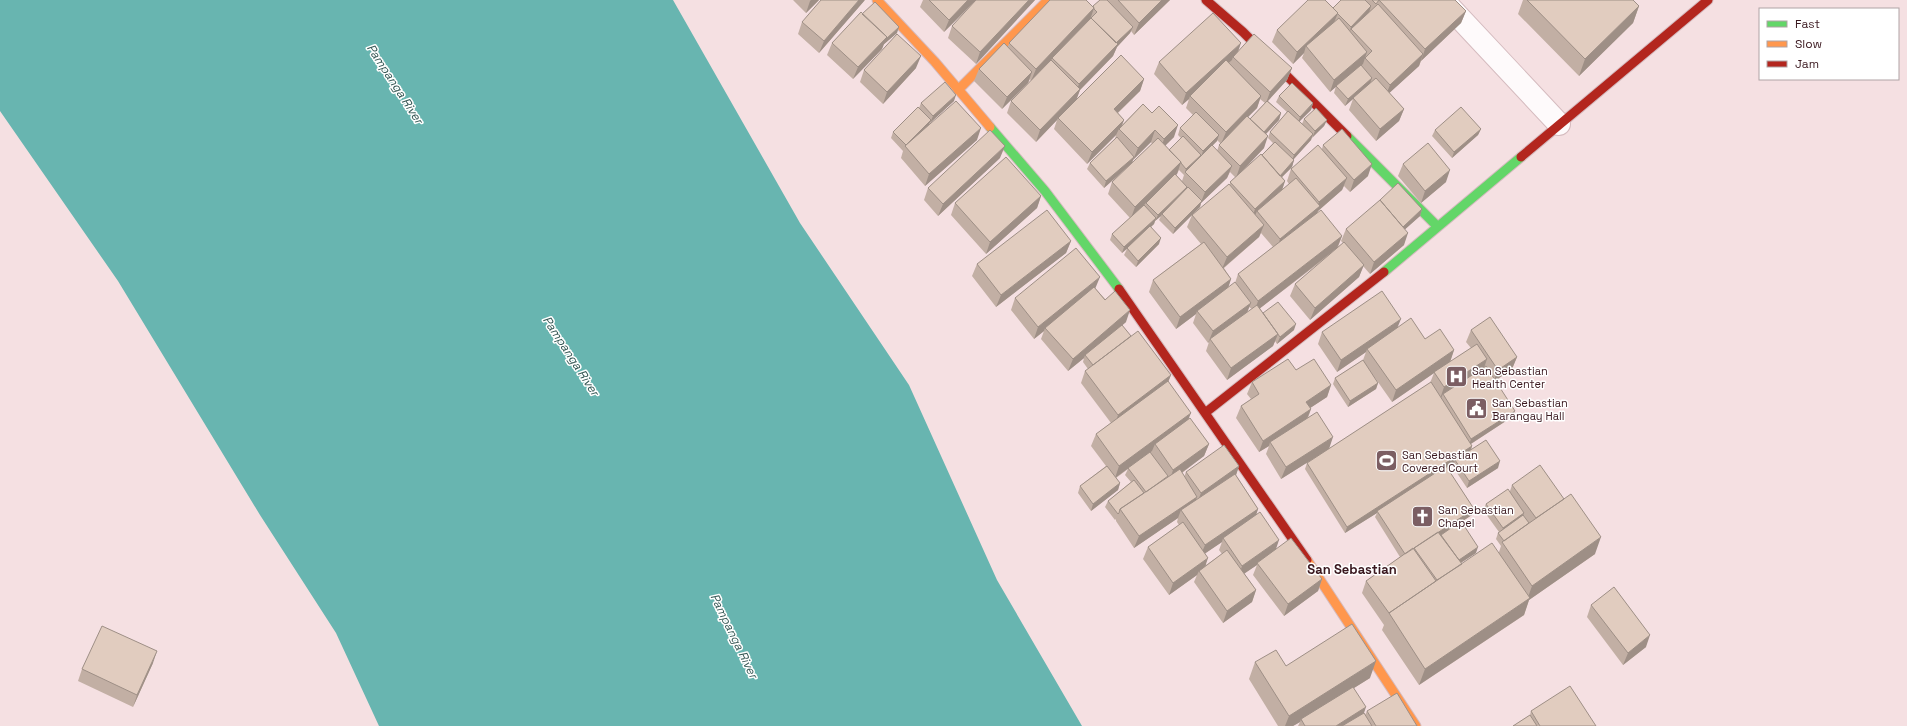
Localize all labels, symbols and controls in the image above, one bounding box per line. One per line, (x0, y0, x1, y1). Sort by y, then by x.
legend (1759, 8, 1899, 80)
text: Fast (1795, 16, 1820, 32)
text: Slow (1795, 36, 1822, 52)
water label: Pampanga River (363, 41, 428, 128)
text: Jam (1795, 56, 1819, 72)
water label: Pampanga River (539, 313, 604, 400)
hospital icon: San Sebastian Health Center (1443, 364, 1469, 390)
place label: San Sebastian Health Center (1472, 364, 1548, 391)
public building icon: San Sebastian Barangay Hall (1464, 396, 1490, 422)
place label: San Sebastian Barangay Hall (1492, 396, 1568, 423)
sports icon: San Sebastian Covered Court (1374, 448, 1400, 474)
place label: San Sebastian Covered Court (1402, 448, 1478, 475)
church icon: San Sebastian Chapel (1410, 503, 1436, 529)
place label: San Sebastian Chapel (1438, 503, 1514, 530)
district label: San Sebastian (1307, 561, 1397, 578)
water label: Pampanga River (707, 591, 762, 682)

